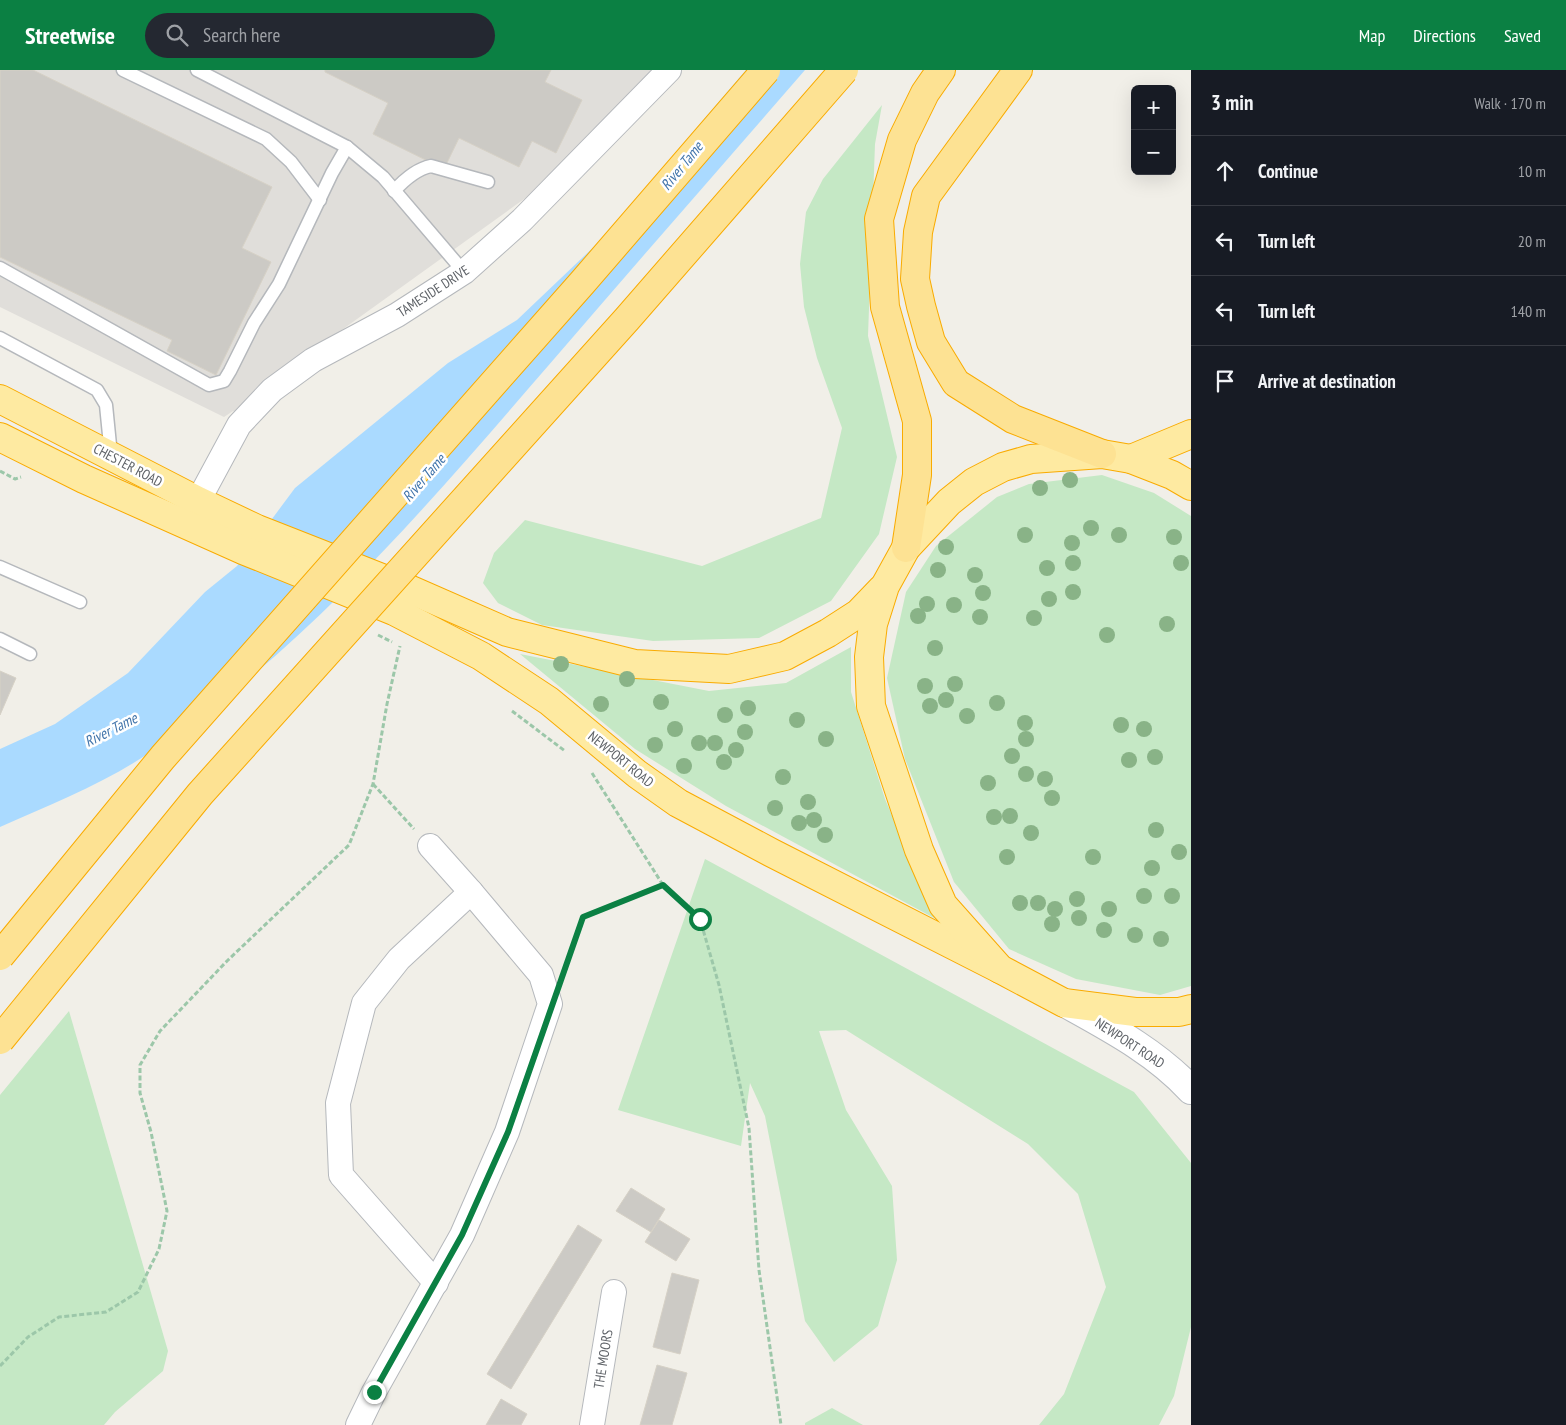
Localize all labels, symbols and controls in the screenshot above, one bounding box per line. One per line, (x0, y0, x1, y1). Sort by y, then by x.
search box (145, 13, 495, 58)
text: Streetwise (25, 20, 115, 51)
icon: search (163, 21, 191, 49)
text: Search here (203, 23, 280, 47)
text: Map (1359, 24, 1385, 47)
text: Directions (1413, 24, 1476, 47)
text: Saved (1504, 24, 1541, 47)
map controls (1131, 85, 1176, 175)
button: + (1131, 85, 1176, 130)
text: 3 min (1211, 89, 1253, 116)
text: Walk · 170 m (1474, 93, 1546, 113)
button: − (1131, 130, 1176, 175)
water label: River Tame (656, 137, 707, 194)
icon: ahead (1211, 157, 1239, 185)
text: Continue (1258, 159, 1318, 183)
text: 10 m (1518, 161, 1546, 181)
icon: left (1211, 227, 1239, 255)
text: Turn left (1258, 229, 1315, 253)
text: 20 m (1518, 231, 1546, 251)
street label: TAMESIDE DRIVE (394, 261, 472, 321)
icon: left (1211, 297, 1239, 325)
text: Turn left (1258, 299, 1315, 323)
text: 140 m (1511, 301, 1546, 321)
icon: arrive (1211, 367, 1239, 395)
text: Arrive at destination (1258, 369, 1396, 393)
street label: CHESTER ROAD (90, 439, 166, 491)
water label: River Tame (398, 449, 450, 505)
water label: River Tame (81, 708, 141, 751)
street label: NEWPORT ROAD (585, 727, 657, 791)
route start (689, 908, 712, 931)
street label: NEWPORT ROAD (1092, 1014, 1168, 1072)
street label: THE MOORS (589, 1328, 617, 1390)
route end (363, 1381, 386, 1404)

